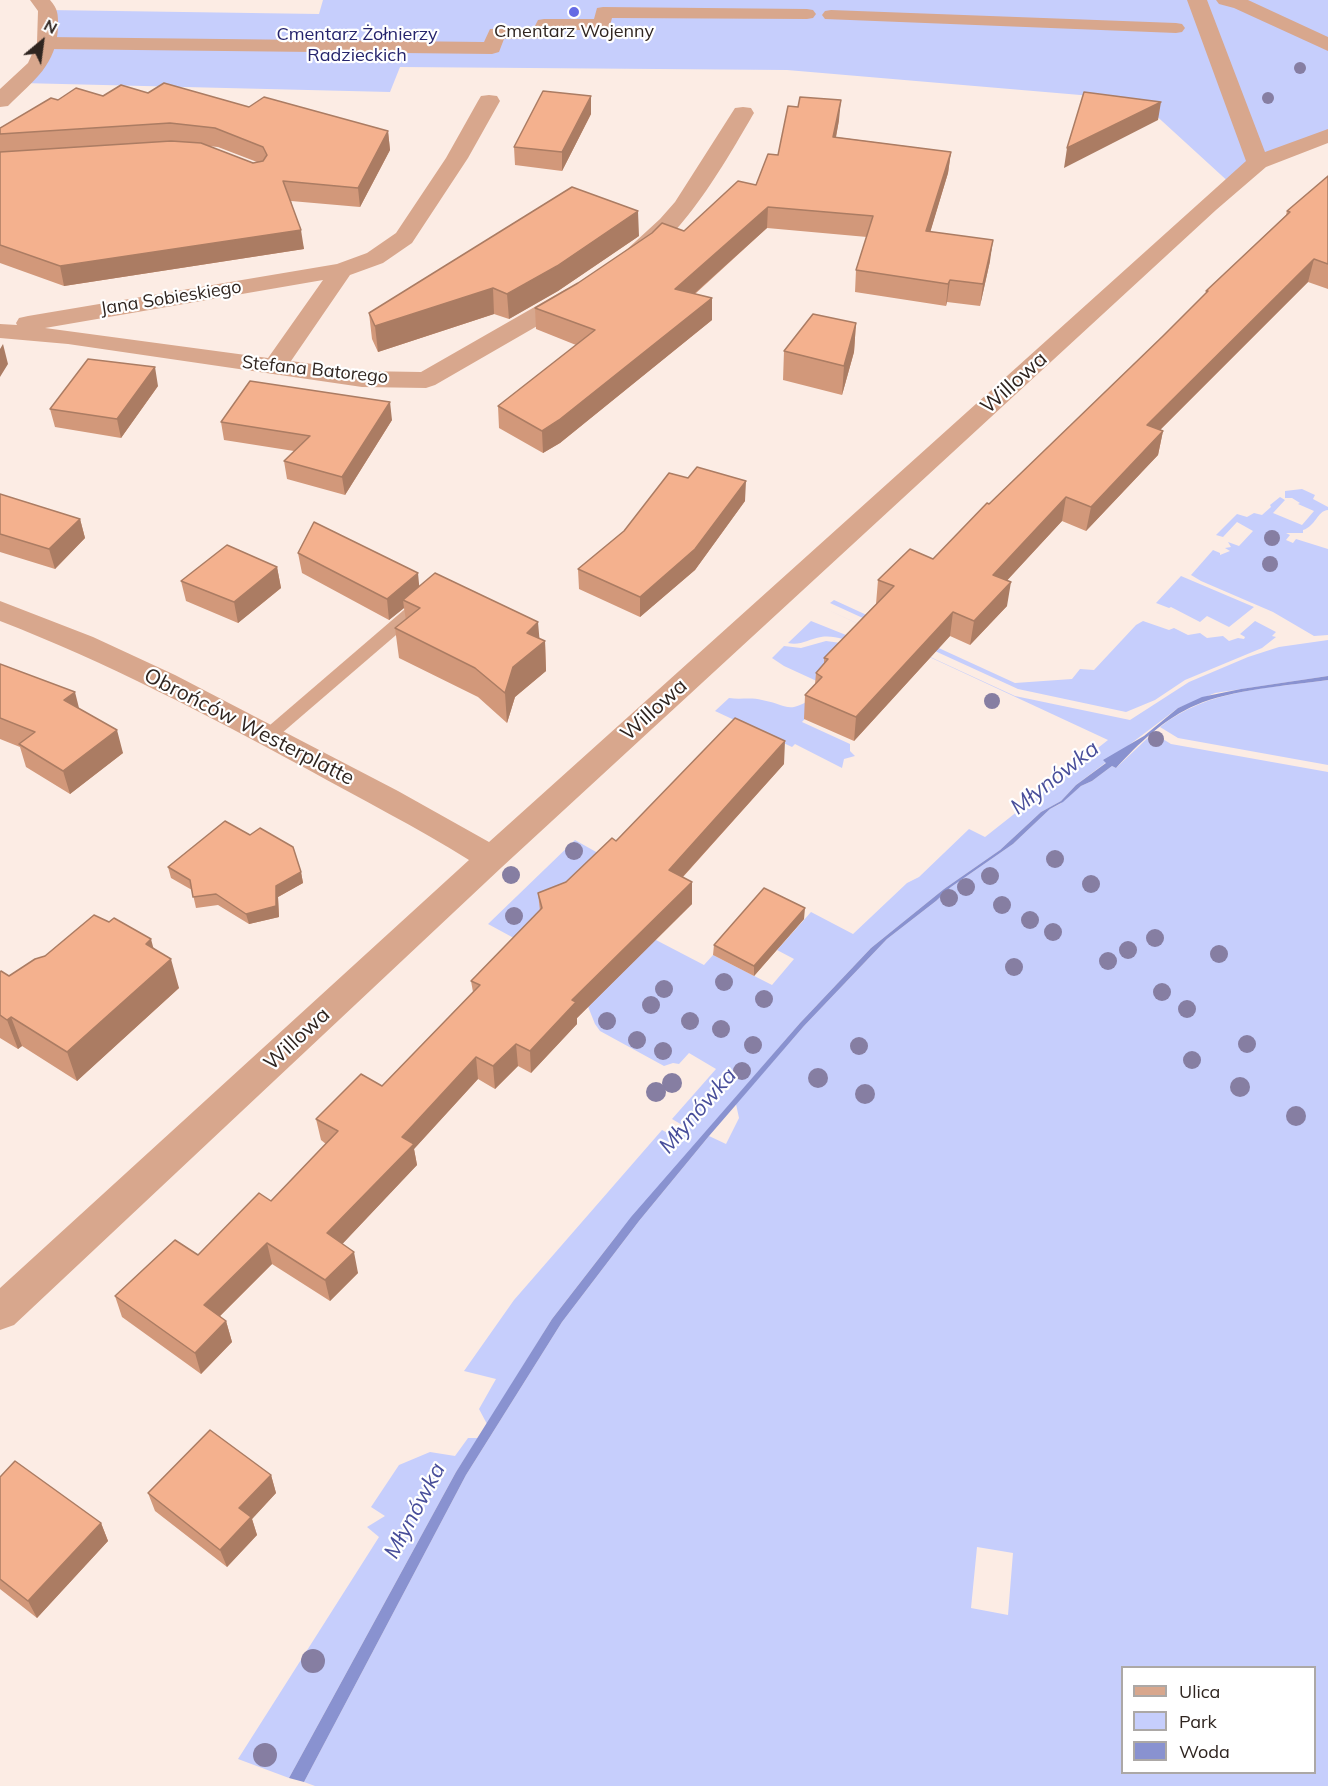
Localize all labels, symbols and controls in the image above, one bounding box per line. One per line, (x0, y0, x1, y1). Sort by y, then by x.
marker: Cmentarz Wojenny (567, 5, 581, 19)
north arrow (12, 12, 72, 72)
text: N (41, 15, 61, 38)
place label: Cmentarz Wojenny (494, 21, 654, 43)
park label: Cmentarz Żołnierzy Radzieckich (276, 24, 438, 66)
street label: Jana Sobieskiego (99, 276, 243, 320)
street label: Willowa (976, 347, 1052, 419)
street label: Stefana Batorego (241, 352, 389, 388)
street label: Obrońców Westerplatte (140, 663, 358, 791)
street label: Willowa (616, 674, 692, 746)
water label: Młynówka (1006, 735, 1104, 821)
street label: Willowa (259, 1002, 335, 1076)
water label: Młynówka (654, 1063, 742, 1159)
water label: Młynówka (379, 1459, 451, 1563)
legend (1121, 1666, 1316, 1774)
text: Ulica (1179, 1680, 1220, 1703)
text: Park (1179, 1710, 1217, 1733)
text: Woda (1179, 1740, 1230, 1763)

